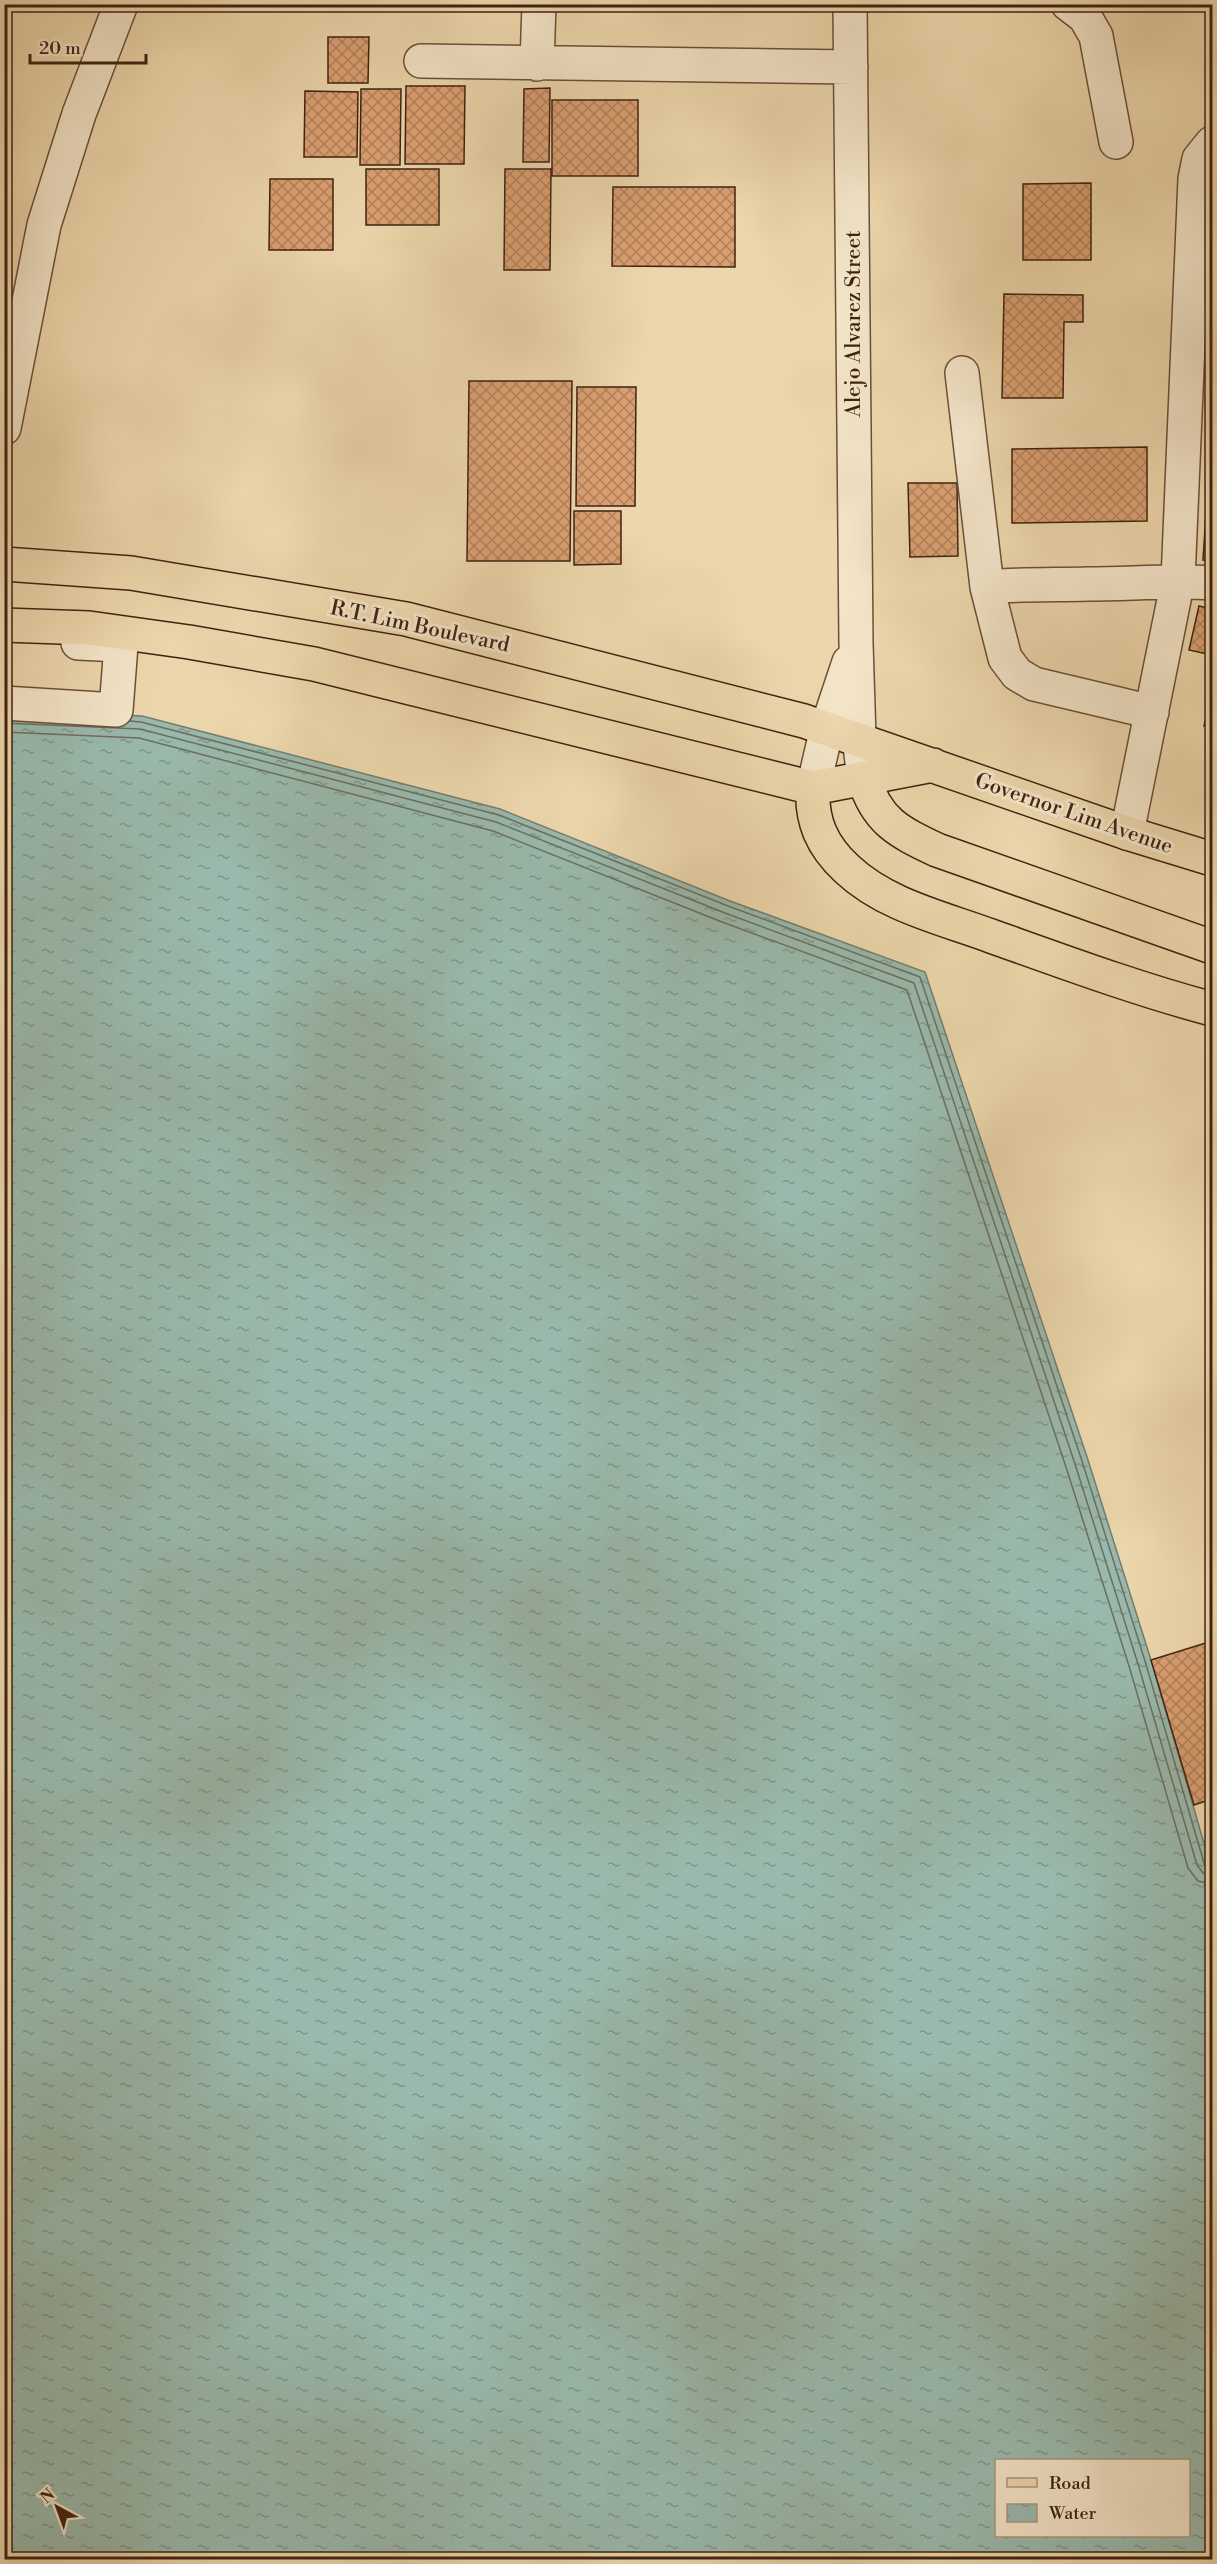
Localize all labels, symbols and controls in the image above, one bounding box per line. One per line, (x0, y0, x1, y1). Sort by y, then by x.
scale bar (30, 27, 146, 65)
text: 20 m (39, 37, 81, 60)
street label: Alejo Alvarez Street (841, 230, 867, 419)
street label: R.T. Lim Boulevard (328, 595, 512, 659)
street label: Governor Lim Avenue (971, 768, 1176, 860)
legend (995, 2459, 1190, 2537)
text: Road (1049, 2472, 1092, 2495)
north arrow (27, 2477, 87, 2537)
text: N (36, 2485, 59, 2508)
text: Water (1048, 2502, 1097, 2525)

